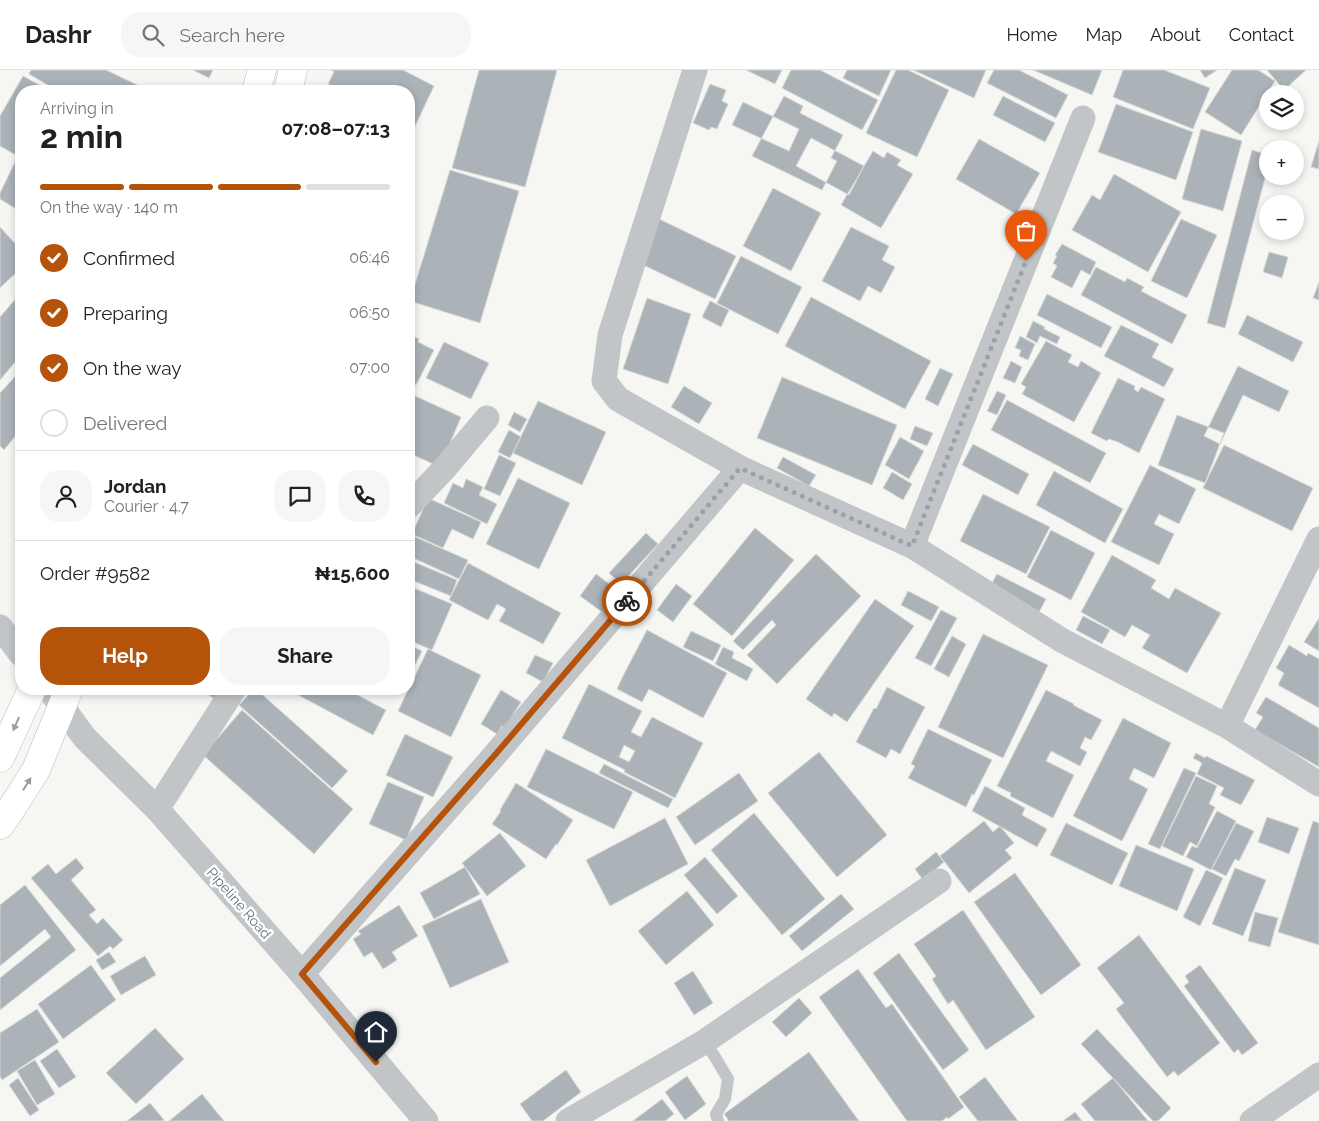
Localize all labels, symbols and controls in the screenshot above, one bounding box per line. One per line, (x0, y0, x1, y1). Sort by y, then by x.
search box (121, 12, 471, 57)
text: Dashr (25, 20, 91, 49)
icon: search (139, 21, 167, 49)
text: Search here (179, 24, 285, 46)
text: Home (1006, 24, 1057, 45)
text: Map (1085, 24, 1122, 45)
text: About (1150, 24, 1201, 45)
text: Contact (1229, 24, 1294, 45)
map controls (1259, 85, 1304, 240)
button: layers (1259, 85, 1304, 130)
text: Arriving in (40, 99, 114, 118)
text: 07:08–07:13 (281, 117, 390, 139)
text: 2 min (40, 118, 123, 155)
button: + (1259, 140, 1304, 185)
button: − (1259, 195, 1304, 240)
text: On the way · 140 m (40, 198, 178, 217)
pin (1005, 210, 1047, 261)
icon: bag (1012, 217, 1040, 245)
icon: check (40, 244, 68, 272)
text: Confirmed (83, 247, 175, 269)
text: 06:46 (349, 248, 390, 267)
icon: check (40, 299, 68, 327)
text: Preparing (83, 302, 168, 324)
text: 06:50 (349, 303, 390, 322)
icon: check (40, 354, 68, 382)
text: On the way (83, 357, 182, 379)
text: 07:00 (349, 358, 390, 377)
text: Delivered (83, 412, 167, 434)
button: person (40, 470, 92, 522)
button: chat (274, 470, 326, 522)
button: phone (338, 470, 390, 522)
text: Jordan (104, 475, 167, 497)
text: Courier · 4.7 (104, 497, 189, 516)
text: Order #9582 (40, 562, 150, 584)
text: ₦15,600 (314, 562, 390, 584)
courier (602, 576, 652, 626)
icon: bike (613, 587, 641, 615)
button: Help (40, 627, 210, 685)
button: Share (220, 627, 390, 685)
one-way arrow (12, 717, 20, 731)
one-way arrow (23, 778, 32, 791)
street label: Pipeline Road (204, 864, 274, 942)
pin (355, 1011, 397, 1062)
icon: home (362, 1018, 390, 1046)

